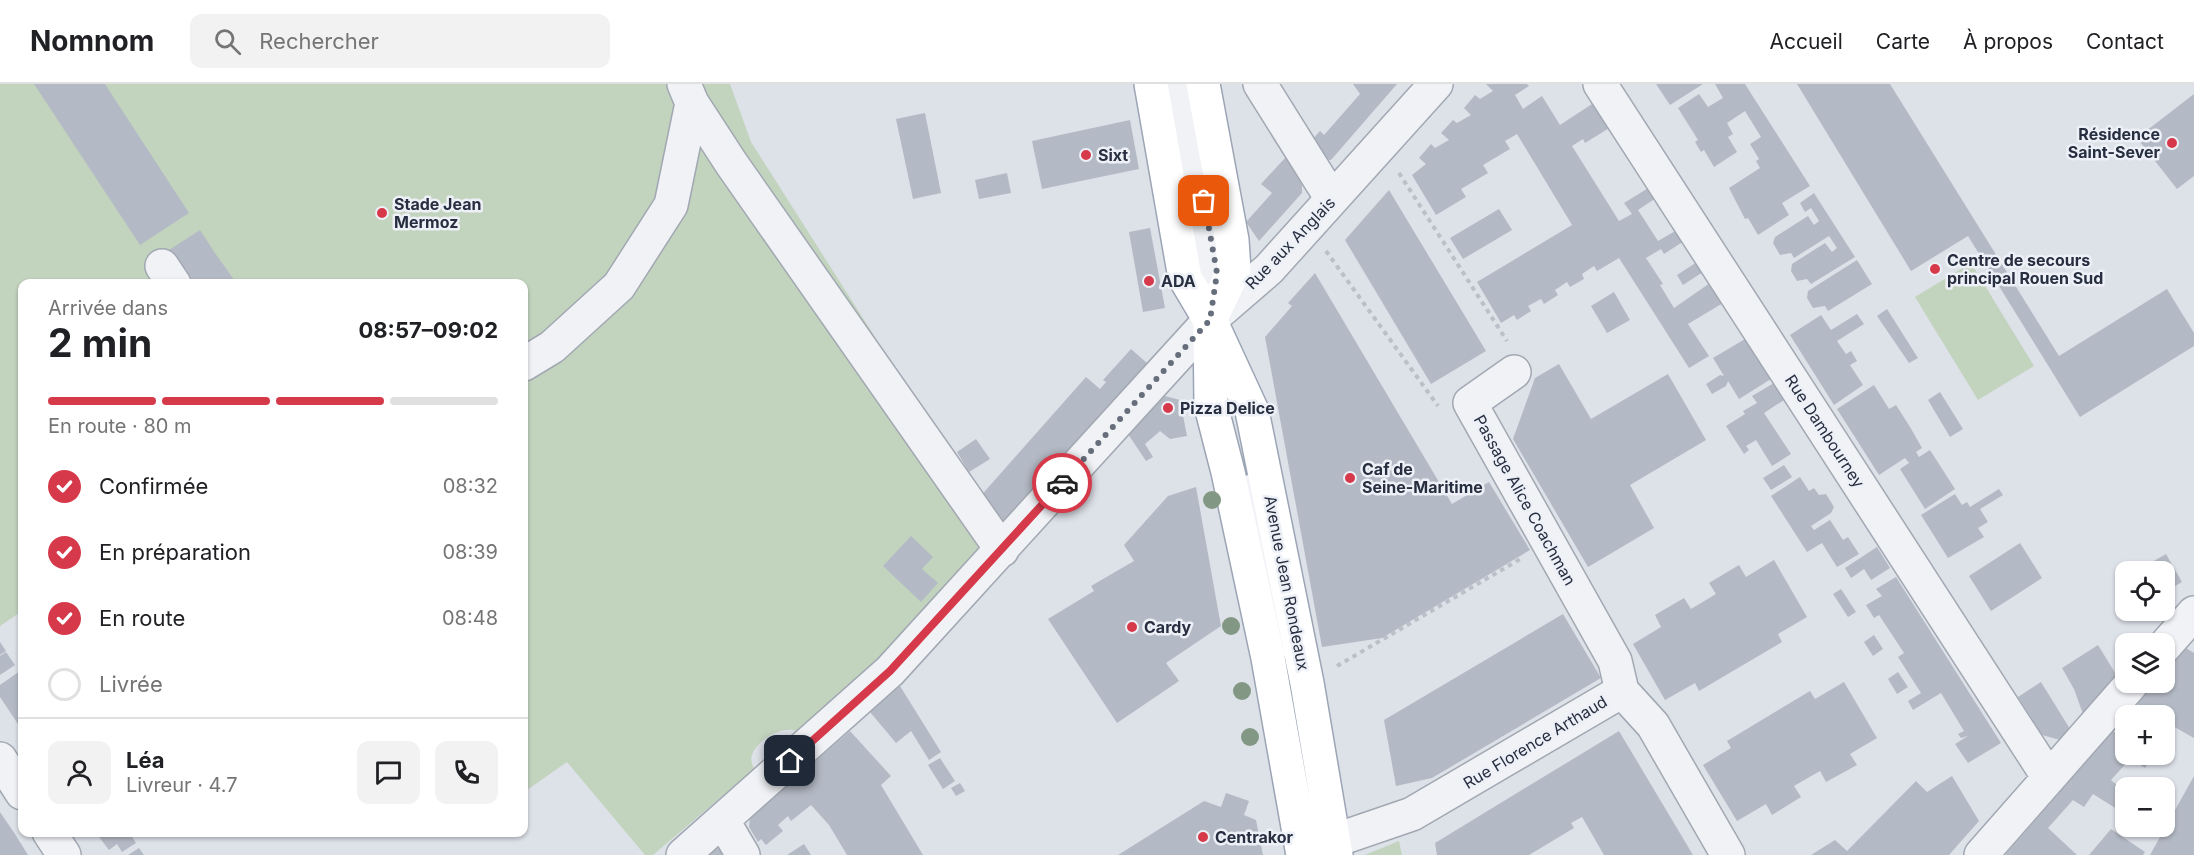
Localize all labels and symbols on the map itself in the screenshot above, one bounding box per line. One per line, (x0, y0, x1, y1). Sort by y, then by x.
place label: Résidence Saint-Sever (2068, 124, 2160, 162)
marker: Résidence Saint-Sever (2165, 136, 2179, 150)
place label: Sixt (1098, 145, 1128, 165)
marker: Sixt (1079, 148, 1093, 162)
pin (1178, 175, 1229, 226)
street label: Rue aux Anglais (1241, 193, 1339, 293)
place label: Stade Jean Mermoz (394, 194, 481, 232)
marker: Stade Jean Mermoz (375, 206, 389, 220)
place label: Centre de secours principal Rouen Sud (1947, 250, 2103, 288)
marker: Centre de secours principal Rouen Sud (1928, 262, 1942, 276)
place label: ADA (1161, 271, 1196, 291)
marker: ADA (1142, 274, 1156, 288)
street label: Rue Dambourney (1781, 371, 1869, 491)
place label: Pizza Delice (1180, 398, 1275, 418)
marker: Pizza Delice (1161, 401, 1175, 415)
street label: Passage Alice Coachman (1470, 411, 1580, 589)
courier (1032, 453, 1092, 513)
place label: Caf de Seine-Maritime (1362, 459, 1483, 497)
marker: Caf de Seine-Maritime (1343, 471, 1357, 485)
street label: Avenue Jean Rondeaux (1260, 494, 1314, 672)
place label: Cardy (1144, 617, 1192, 637)
marker: Cardy (1125, 620, 1139, 634)
street label: Rue Florence Arthaud (1459, 691, 1611, 793)
pin (764, 735, 815, 786)
place label: Centrakor (1215, 827, 1294, 847)
marker: Centrakor (1196, 830, 1210, 844)

